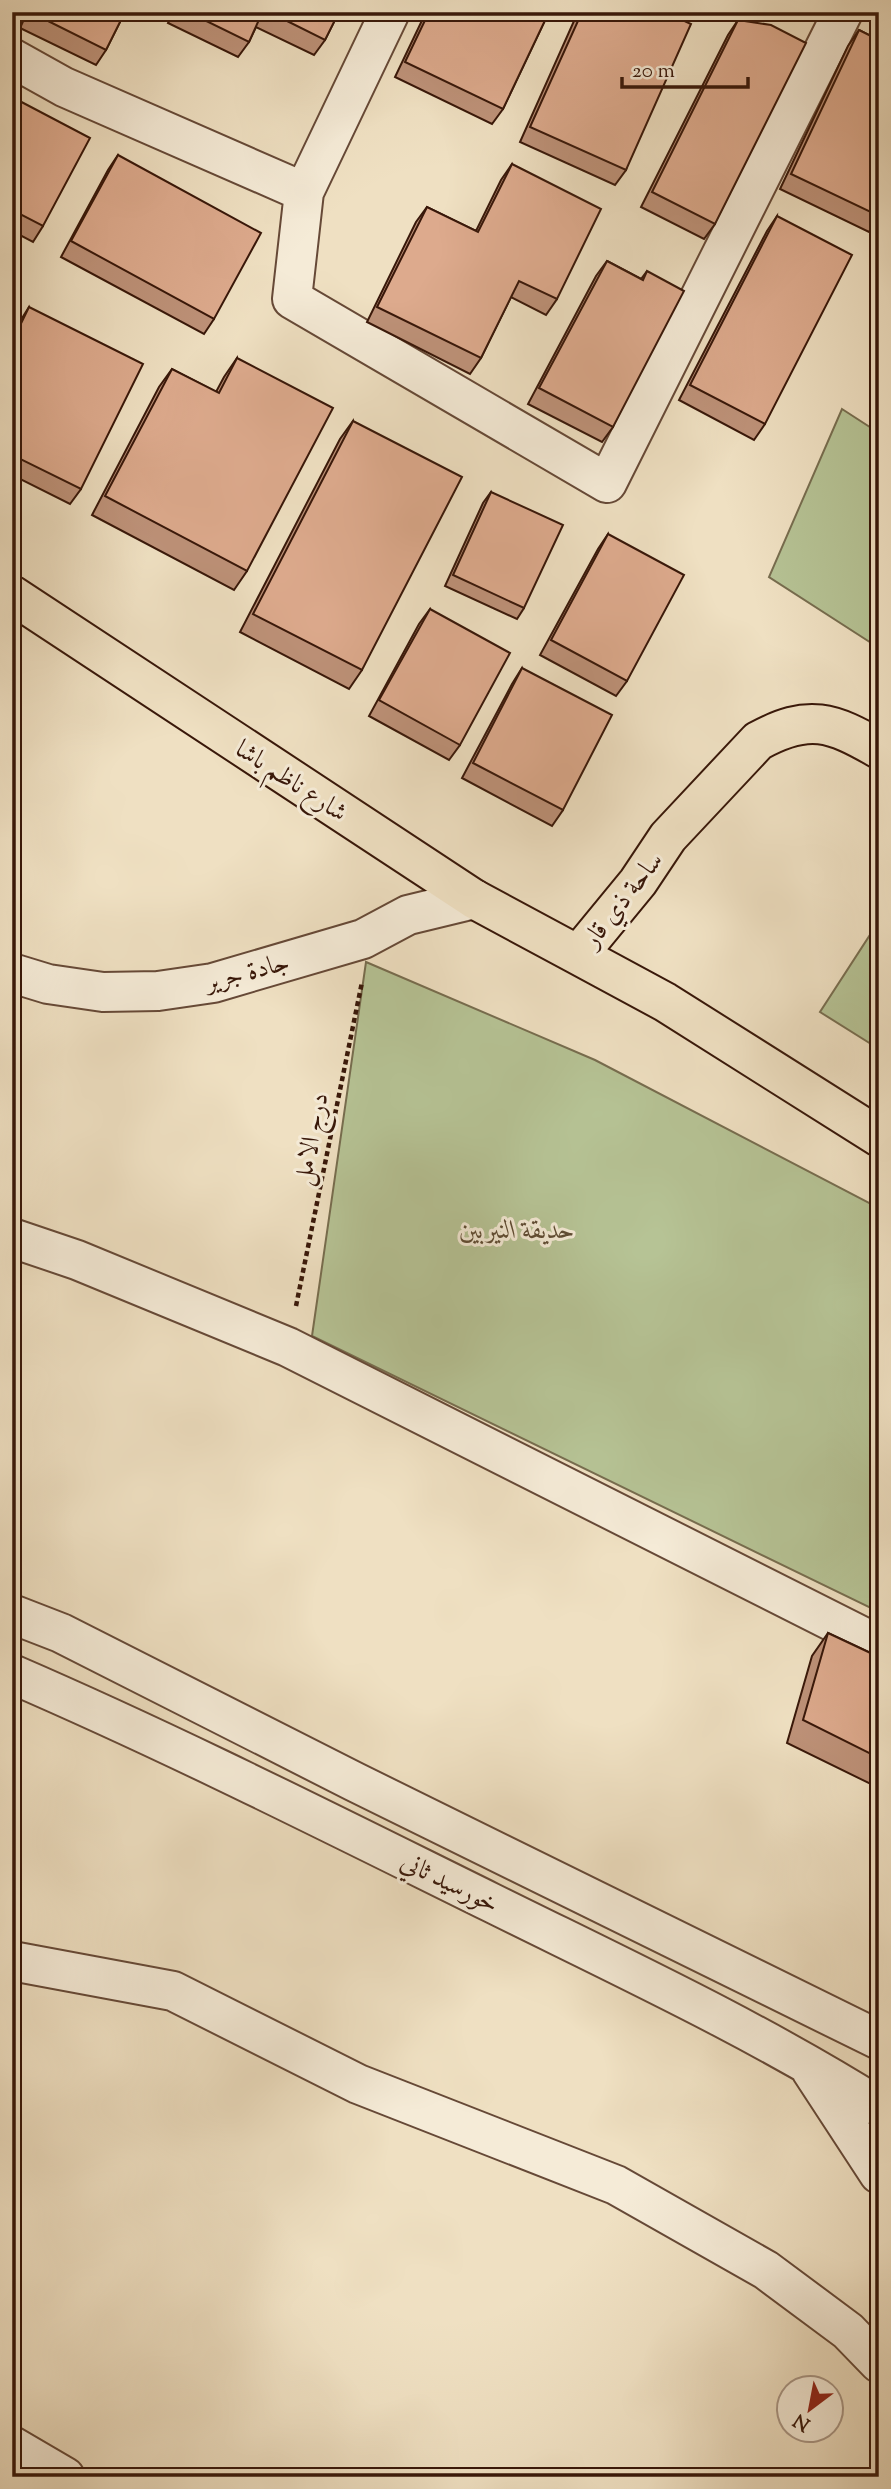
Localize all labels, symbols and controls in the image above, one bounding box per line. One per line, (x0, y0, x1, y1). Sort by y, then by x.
scale bar (622, 46, 748, 90)
text: 20 m (632, 57, 675, 87)
street label: شارع ناظم باشا (225, 732, 354, 836)
street label: ساحة ذي قار (573, 845, 673, 959)
street label: جادة جرير (198, 944, 294, 1003)
street label: درج الامل (285, 1090, 343, 1190)
park label: حديقة النيربين (459, 1213, 575, 1250)
street label: خورسيد ثاني (393, 1845, 504, 1925)
north arrow (776, 2374, 846, 2444)
text: N (789, 2406, 816, 2437)

